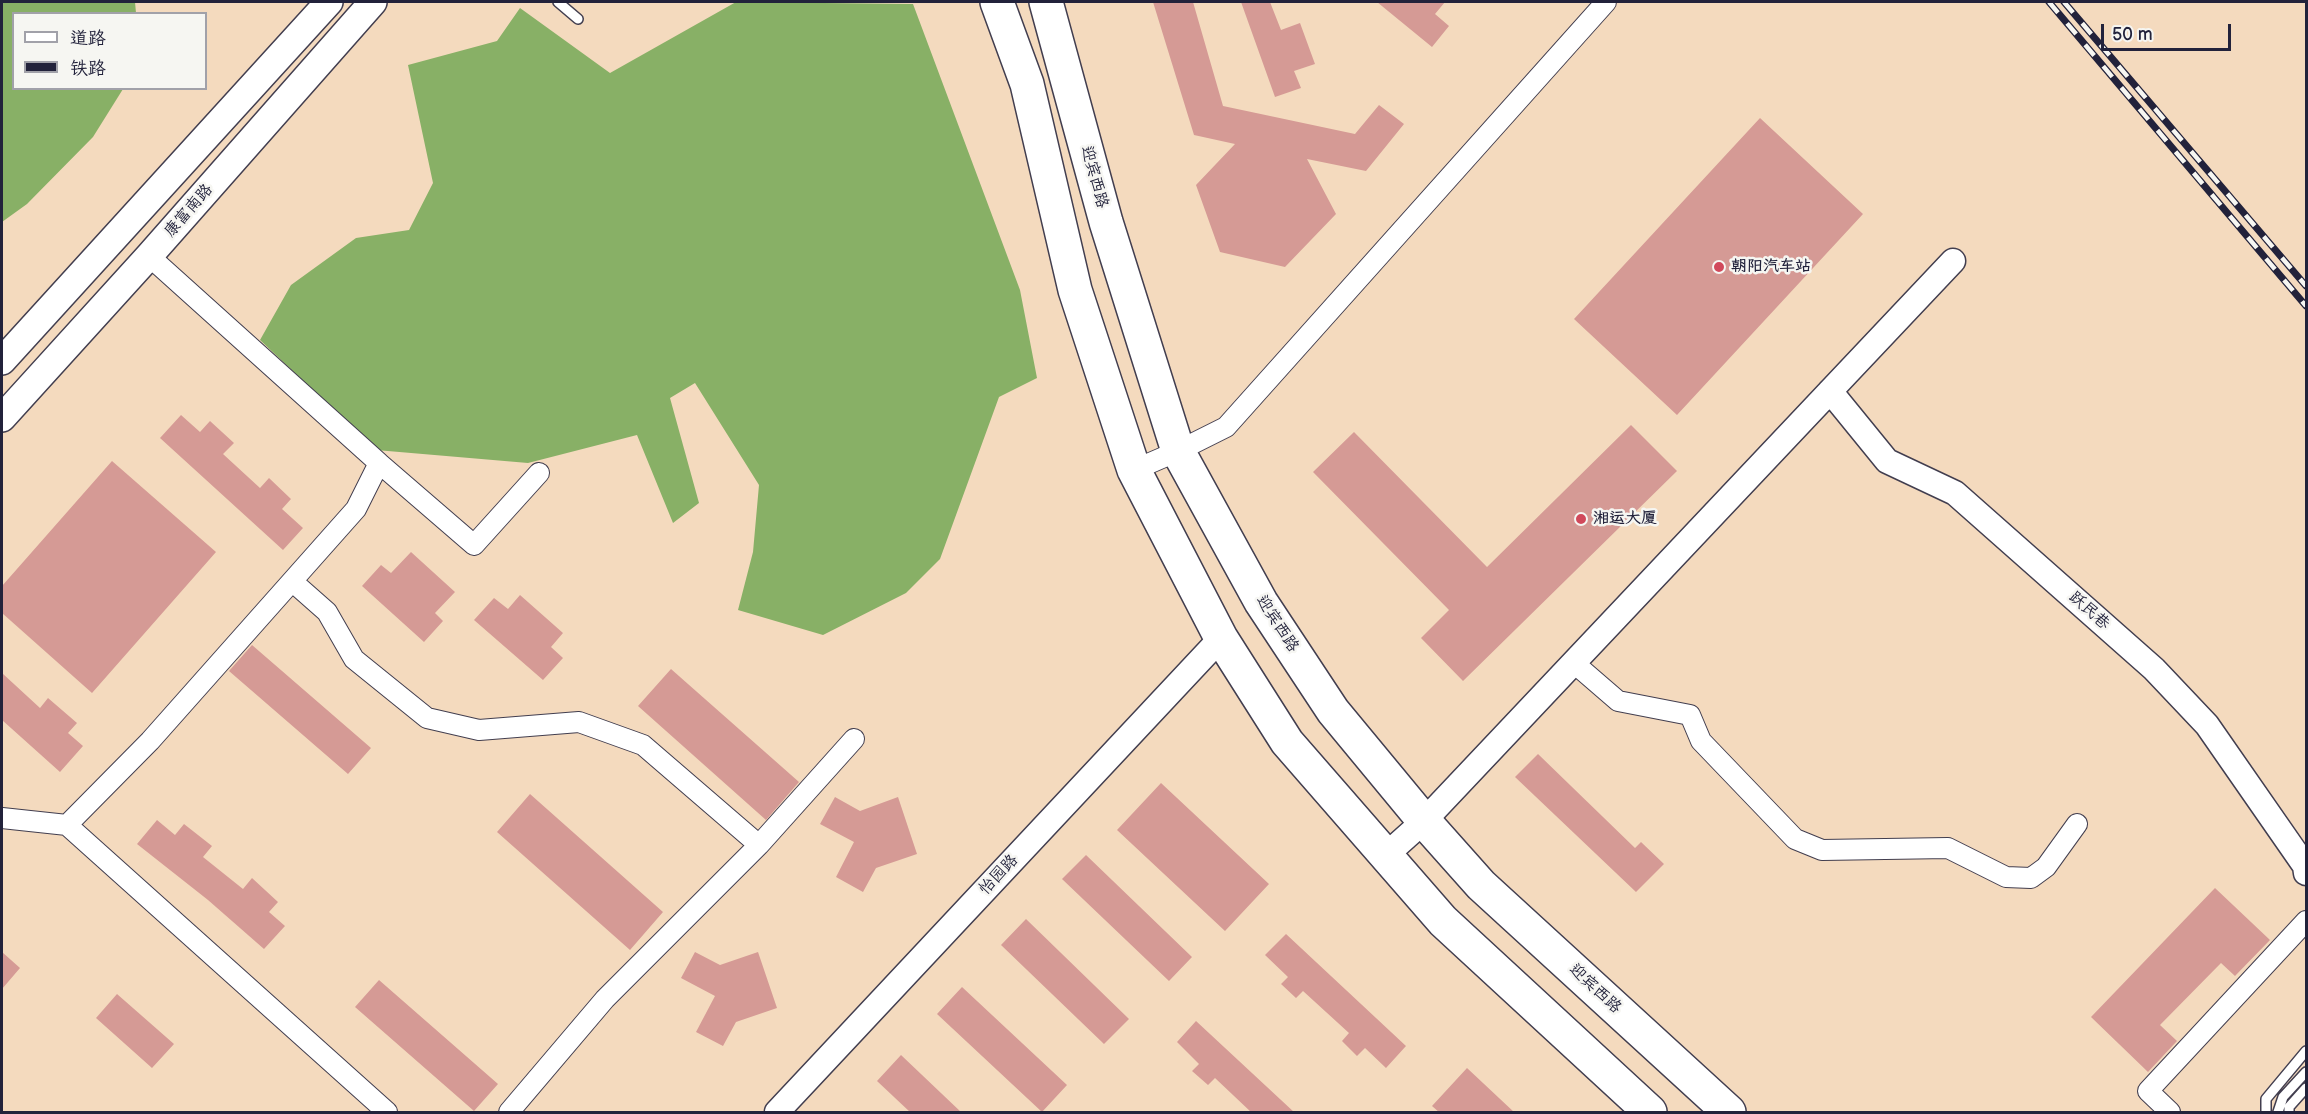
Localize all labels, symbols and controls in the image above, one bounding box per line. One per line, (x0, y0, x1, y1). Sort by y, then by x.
legend (12, 12, 207, 90)
scale bar (2104, 12, 2234, 50)
text: 50 m (2112, 24, 2153, 45)
text: 道路 (70, 28, 106, 49)
text: 铁路 (70, 58, 106, 79)
street label: 迎宾西路 (1076, 144, 1112, 210)
street label: 康富南路 (161, 181, 217, 241)
place label: 朝阳汽车站 (1731, 257, 1811, 277)
marker: 朝阳汽车站 (1712, 260, 1726, 274)
place label: 湘运大厦 (1593, 509, 1657, 529)
marker: 湘运大厦 (1574, 512, 1588, 526)
street label: 跃民巷 (2065, 588, 2113, 634)
street label: 迎宾西路 (1252, 592, 1302, 656)
street label: 怡园路 (976, 851, 1022, 899)
street label: 迎宾西路 (1565, 960, 1625, 1018)

